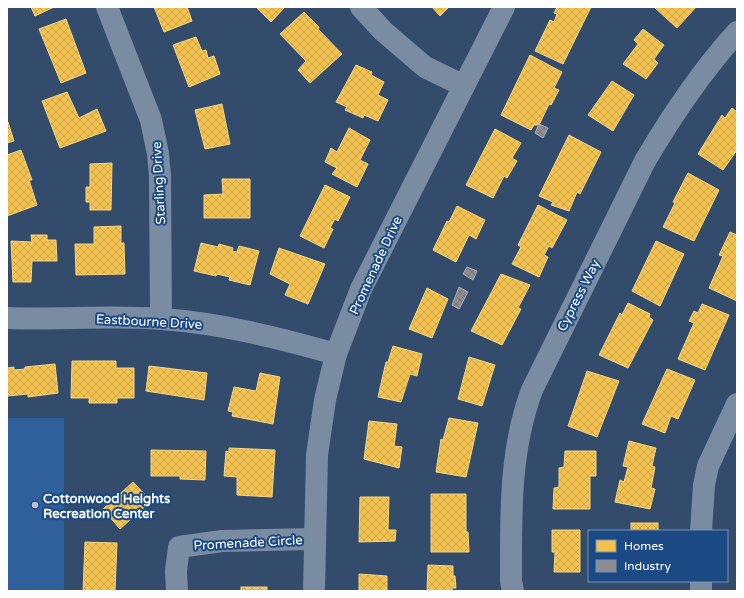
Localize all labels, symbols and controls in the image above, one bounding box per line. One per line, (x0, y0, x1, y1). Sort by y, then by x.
street label: Starling Drive (149, 141, 169, 225)
street label: Promenade Drive (346, 214, 406, 317)
street label: Cypress Way (554, 257, 604, 334)
street label: Eastbourne Drive (95, 311, 202, 333)
place label: Cottonwood Heights Recreation Center (43, 491, 170, 522)
marker: Cottonwood Heights Recreation Center (30, 500, 40, 510)
legend (588, 530, 728, 582)
street label: Promenade Circle (193, 532, 303, 554)
text: Homes (624, 539, 664, 553)
text: Industry (624, 559, 671, 573)

